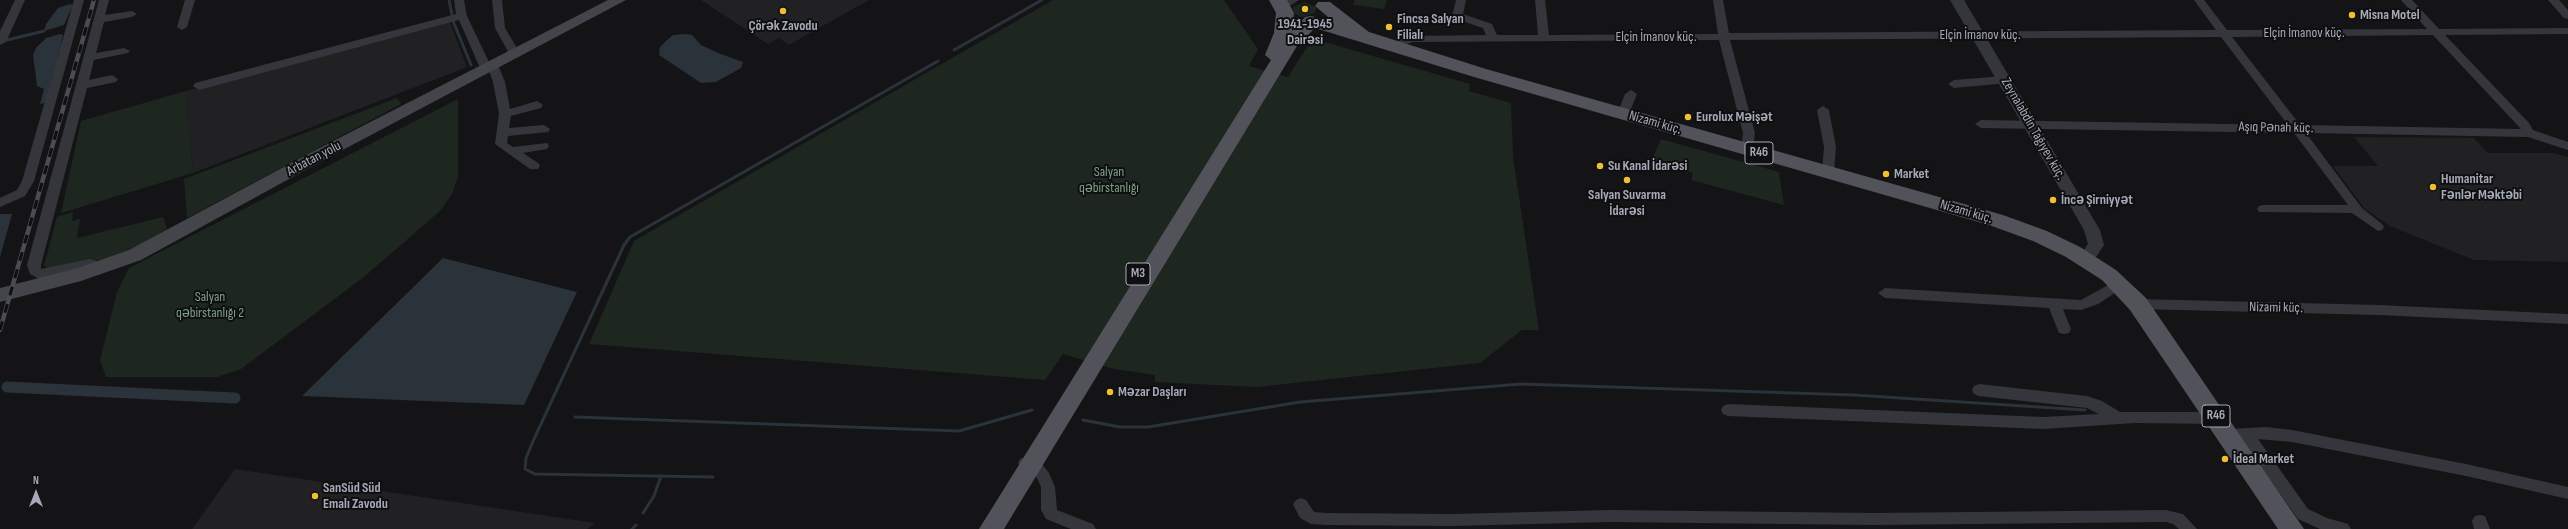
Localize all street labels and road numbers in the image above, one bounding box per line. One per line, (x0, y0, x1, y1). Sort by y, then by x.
street label: Elçin İmanov küç. (2263, 25, 2345, 41)
street label: Elçin İmanov küç. (1939, 27, 2021, 43)
street label: Elçin İmanov küç. (1615, 29, 1697, 45)
street label: Zeynalabdin Tağıyev küç. (1997, 75, 2069, 183)
street label: Nizami küç. (1627, 108, 1683, 138)
street label: Aşıq Pənah küç. (2238, 119, 2314, 137)
street label: Arbatan yolu (284, 138, 344, 180)
road number: R46 (1745, 142, 1773, 164)
street label: Nizami küç. (1938, 197, 1994, 227)
road number: M3 (1126, 263, 1150, 285)
street label: Nizami küç. (2249, 299, 2303, 317)
road number: R46 (2202, 405, 2230, 427)

